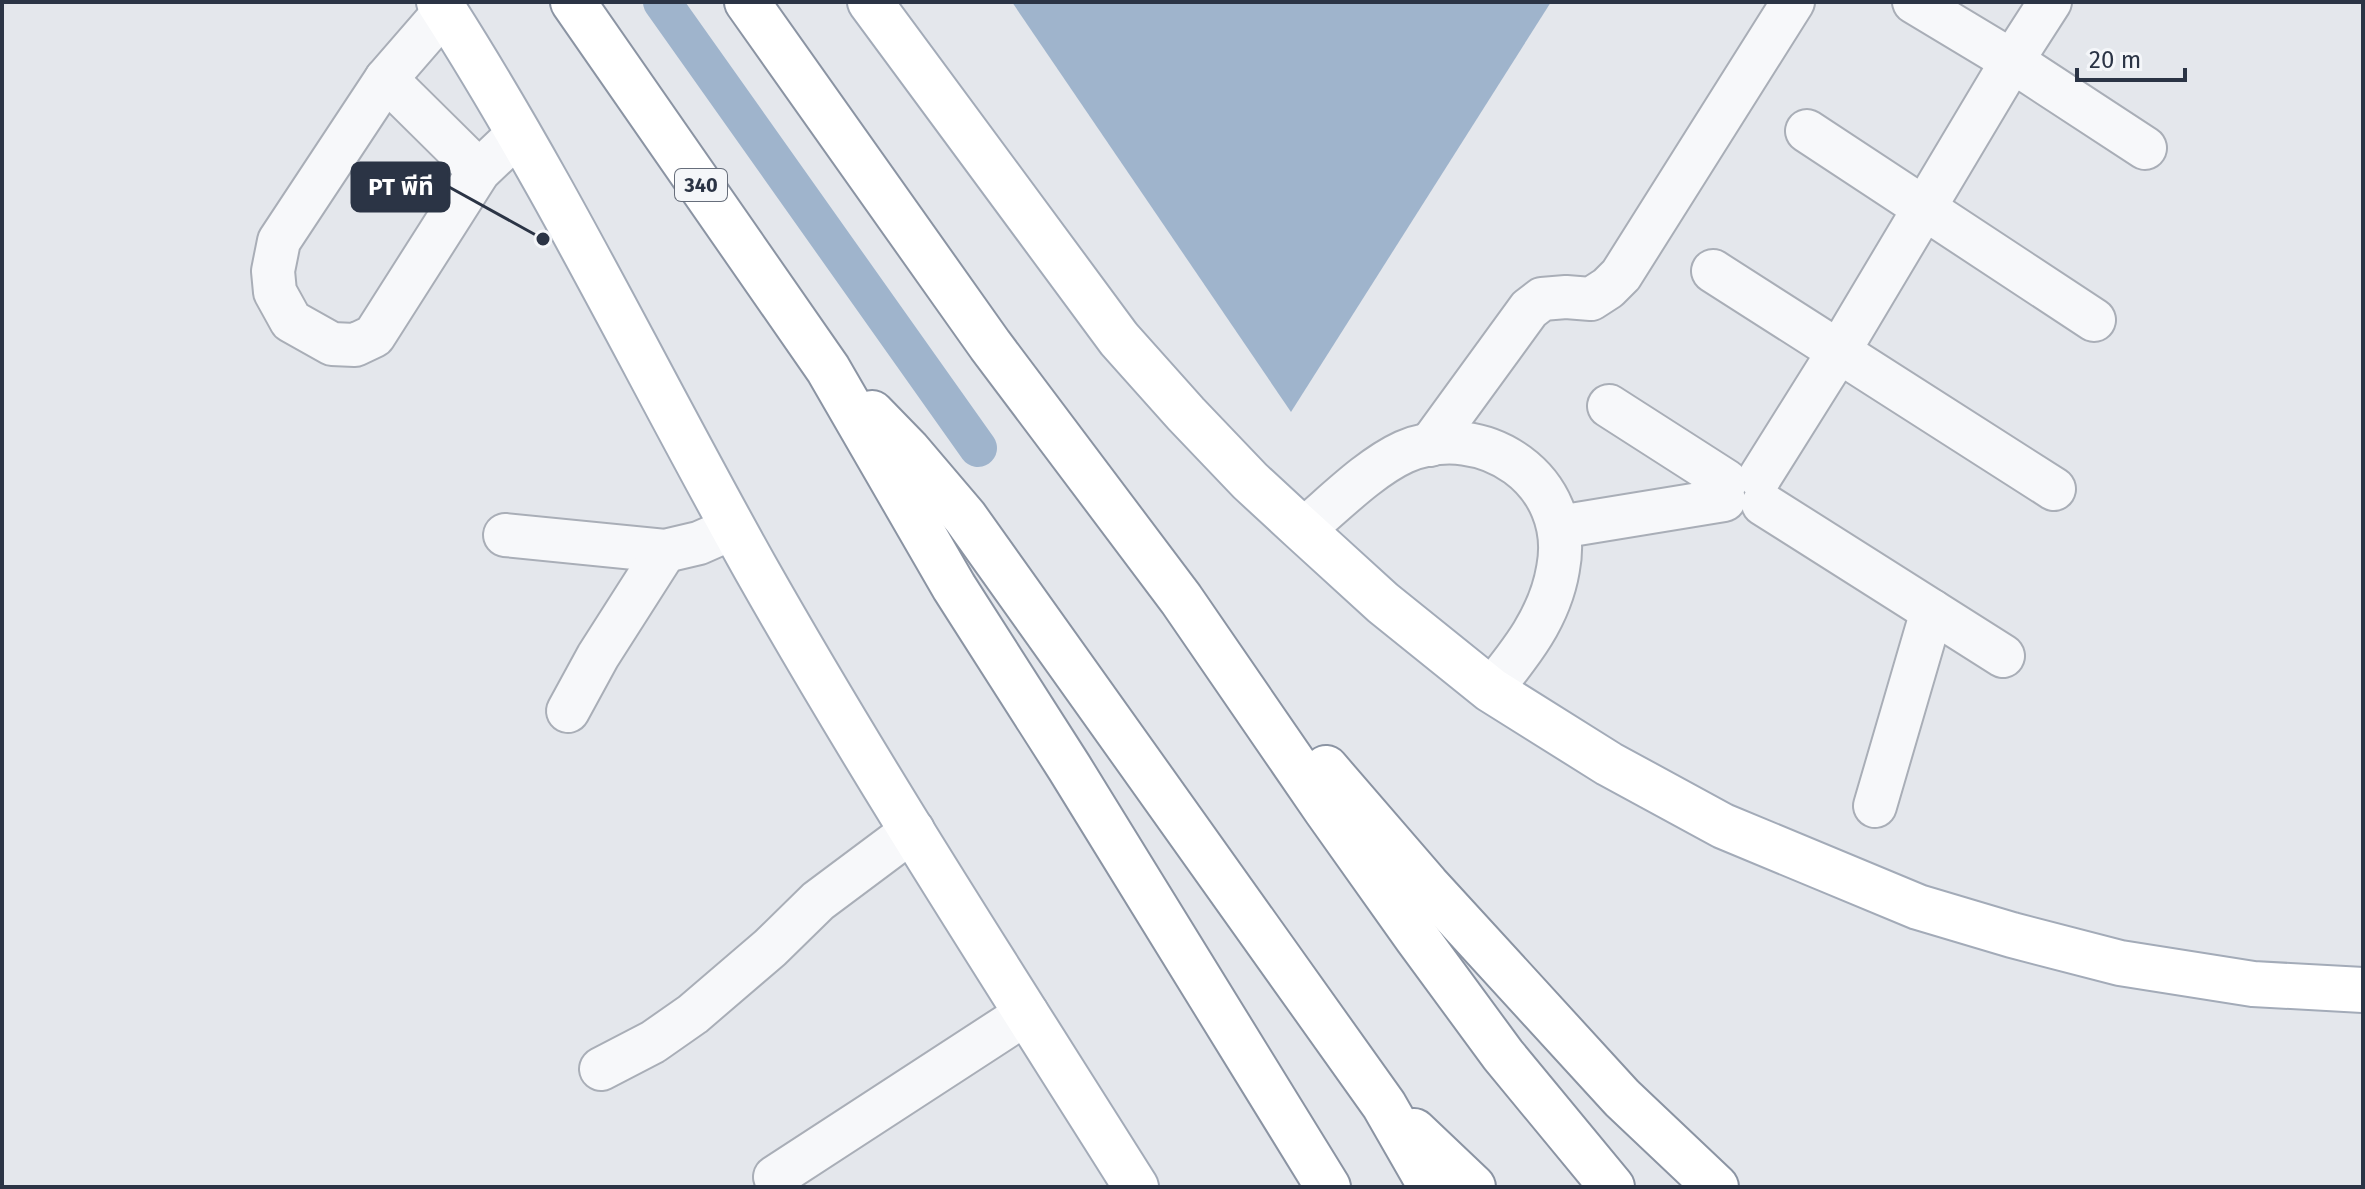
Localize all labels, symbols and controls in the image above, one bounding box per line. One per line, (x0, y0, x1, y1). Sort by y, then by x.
scale bar (2077, 32, 2185, 82)
text: 20 m (2089, 46, 2141, 74)
callout: PT พีที (352, 163, 449, 211)
road number: 340 (675, 169, 727, 201)
text: PT พีที (368, 173, 434, 201)

